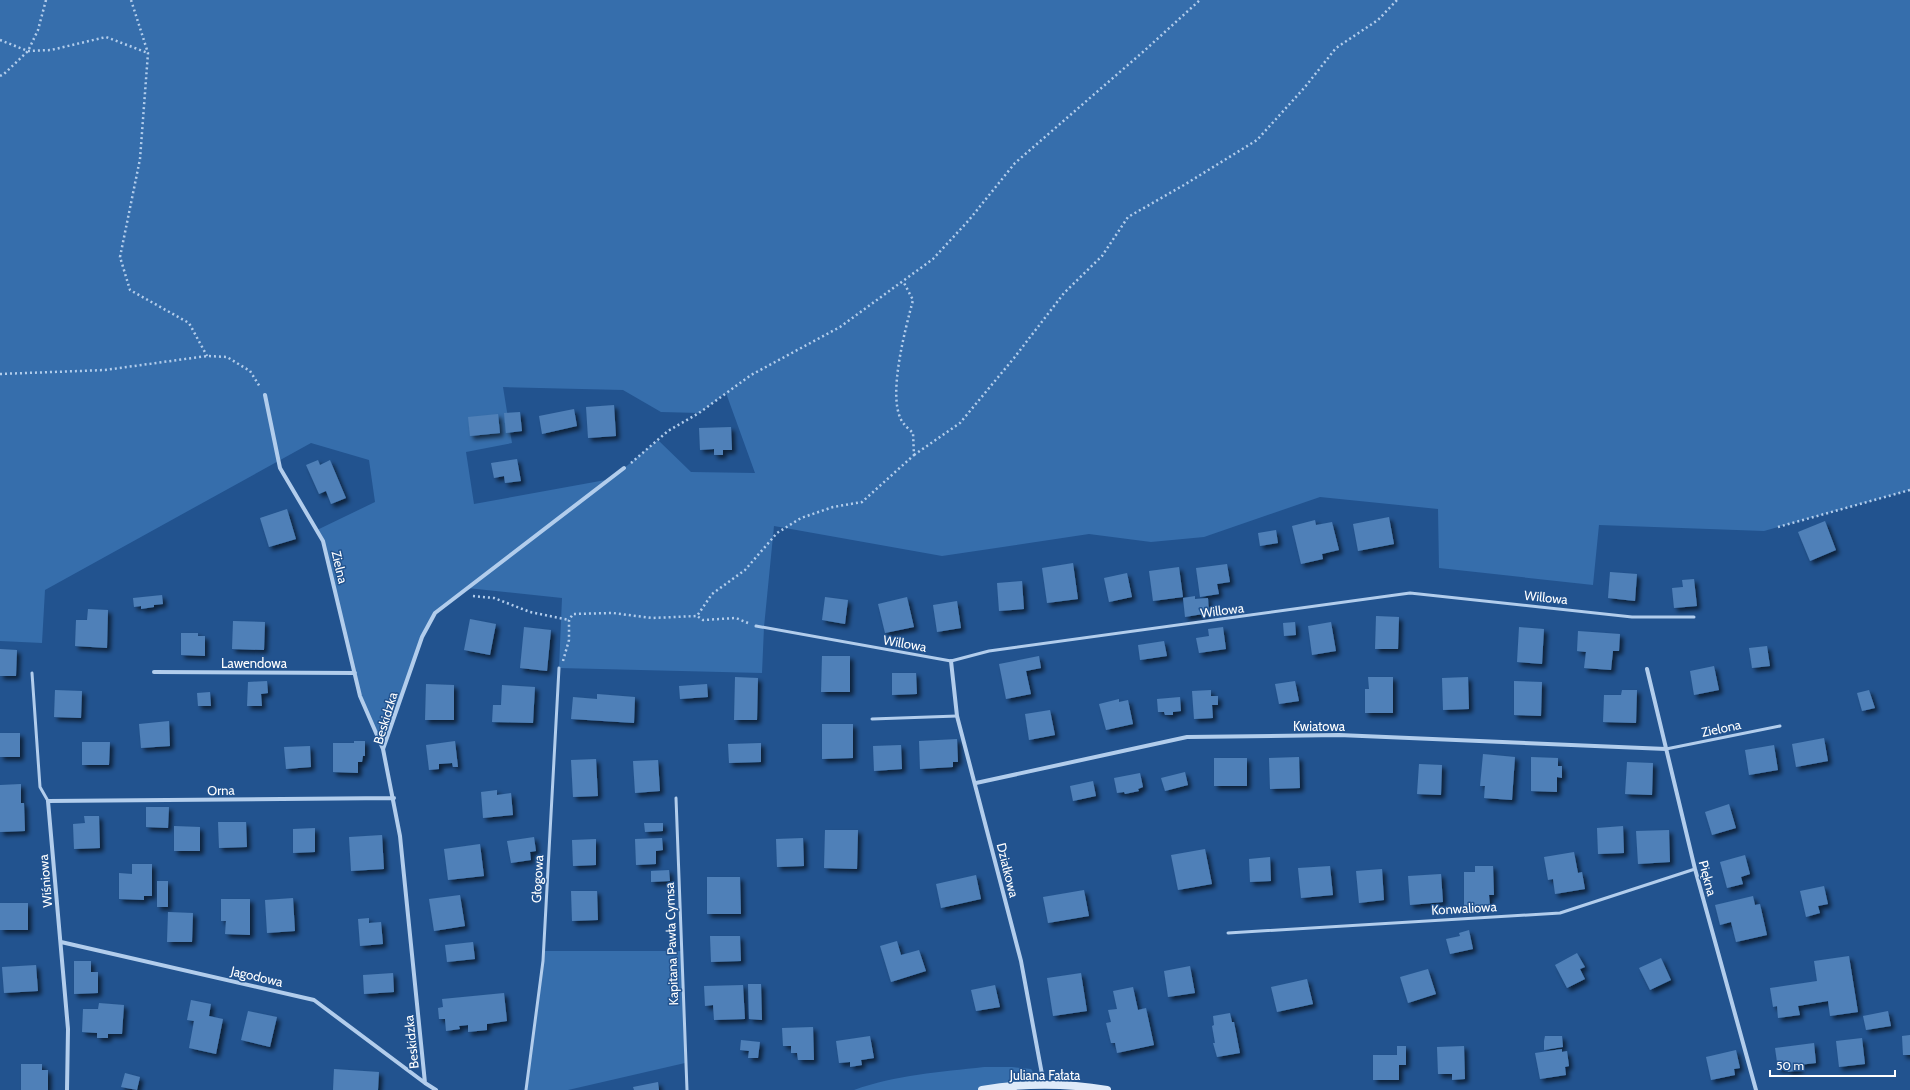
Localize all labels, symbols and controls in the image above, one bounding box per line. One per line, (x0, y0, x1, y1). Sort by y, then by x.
street label: Zielna (328, 549, 352, 586)
street label: Willowa (1523, 587, 1569, 607)
street label: Willowa (1199, 599, 1245, 621)
street label: Willowa (882, 631, 929, 655)
street label: Lawendowa (221, 655, 288, 671)
street label: Beskidzka (369, 689, 401, 746)
street label: Zielona (1700, 716, 1743, 740)
street label: Kwiatowa (1293, 718, 1346, 734)
street label: Orna (207, 782, 236, 798)
street label: Działkowa (993, 841, 1023, 900)
street label: Wiśniowa (35, 853, 55, 908)
street label: Głogowa (528, 854, 546, 903)
street label: Piękna (1696, 858, 1721, 898)
street label: Kapitana Pawła Cymsa (661, 881, 681, 1006)
street label: Konwaliowa (1431, 898, 1498, 918)
street label: Jagodowa (228, 962, 285, 990)
street label: Beskidzka (400, 1014, 422, 1070)
scale bar (1770, 1052, 1895, 1078)
text: 50 m (1776, 1058, 1804, 1073)
street label: Juliana Fałata (1009, 1067, 1081, 1083)

